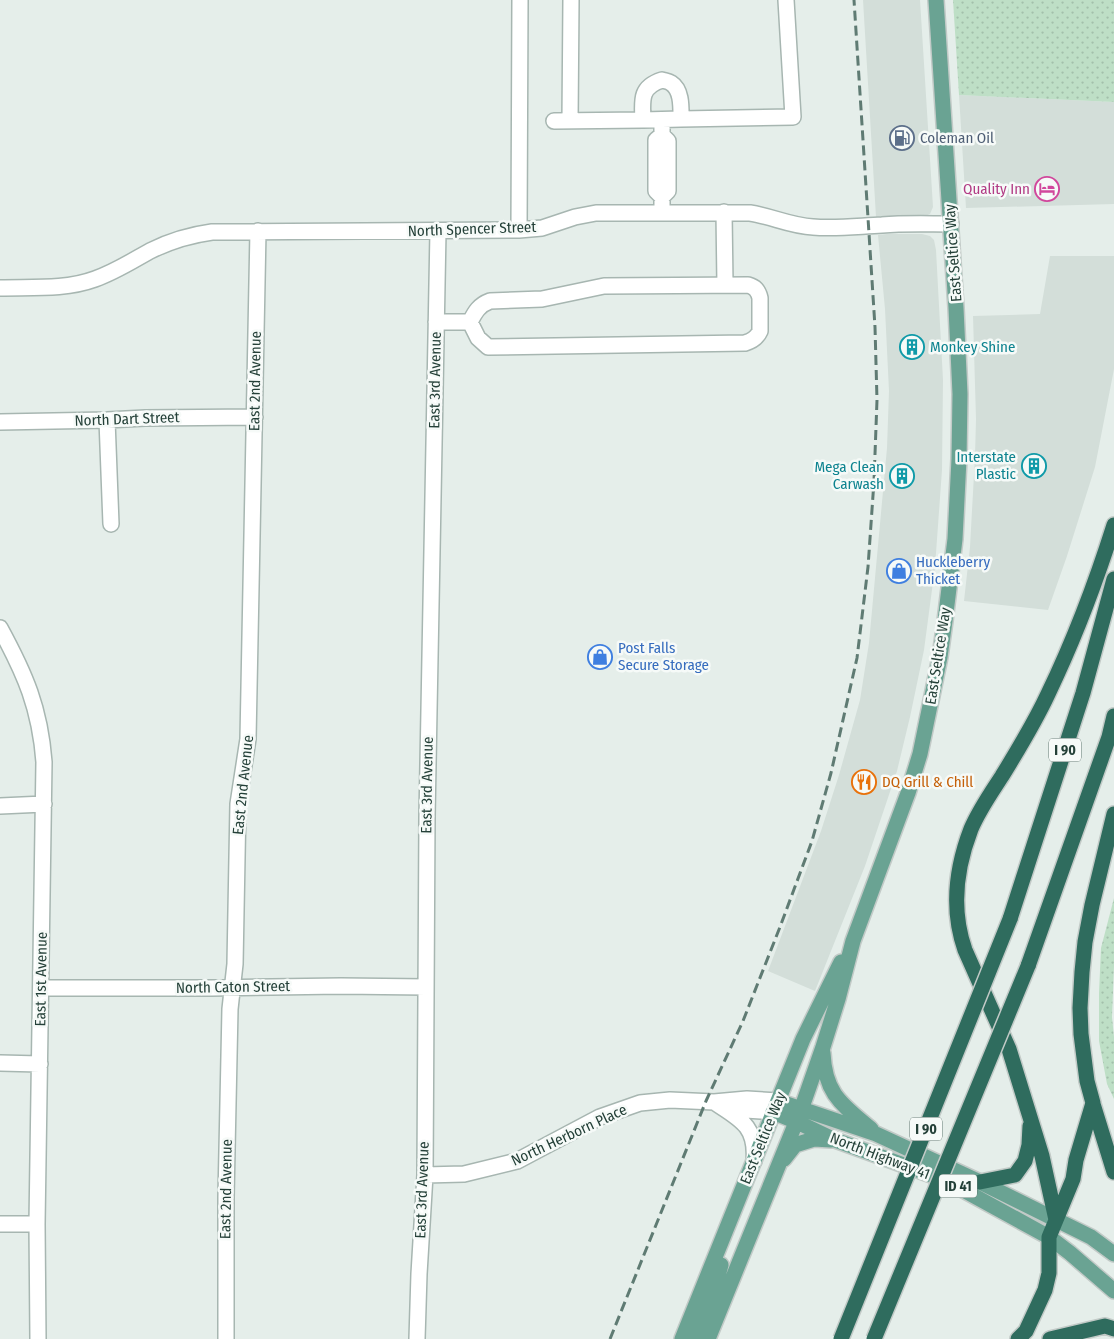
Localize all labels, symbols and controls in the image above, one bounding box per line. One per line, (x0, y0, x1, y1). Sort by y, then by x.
fuel station icon: Coleman Oil (889, 125, 915, 151)
place label: Coleman Oil (920, 129, 994, 147)
hotel icon: Quality Inn (1034, 176, 1060, 202)
place label: Quality Inn (963, 180, 1030, 198)
street label: East Seltice Way (941, 203, 965, 303)
street label: North Spencer Street (407, 218, 537, 240)
street label: East 2nd Avenue (245, 331, 265, 431)
street label: East 3rd Avenue (425, 331, 445, 429)
building icon: Monkey Shine (899, 334, 925, 360)
place label: Monkey Shine (930, 338, 1015, 356)
street label: North Dart Street (74, 408, 180, 430)
place label: Interstate Plastic (956, 448, 1017, 483)
building icon: Interstate Plastic (1021, 453, 1047, 479)
place label: Mega Clean Carwash (814, 458, 884, 493)
building icon: Mega Clean Carwash (889, 463, 915, 489)
place label: Huckleberry Thicket (916, 553, 991, 588)
shop icon: Huckleberry Thicket (886, 558, 912, 584)
street label: East Seltice Way (921, 606, 955, 706)
place label: Post Falls Secure Storage (618, 639, 709, 674)
shop icon: Post Falls Secure Storage (587, 644, 613, 670)
street label: East 2nd Avenue (229, 734, 257, 836)
street label: East 3rd Avenue (417, 736, 437, 834)
road number: I 90 (1049, 738, 1081, 762)
restaurant icon: DQ Grill & Chill (851, 769, 877, 795)
place label: DQ Grill & Chill (882, 773, 973, 791)
street label: East 1st Avenue (31, 931, 51, 1027)
street label: North Caton Street (176, 977, 290, 997)
street label: East Seltice Way (736, 1089, 790, 1187)
street label: North Herborn Place (508, 1100, 630, 1170)
road number: I 90 (910, 1118, 942, 1140)
street label: North Highway 41 (827, 1129, 933, 1183)
street label: East 2nd Avenue (216, 1139, 236, 1239)
street label: East 3rd Avenue (411, 1141, 433, 1239)
road number: ID 41 (939, 1174, 977, 1198)

